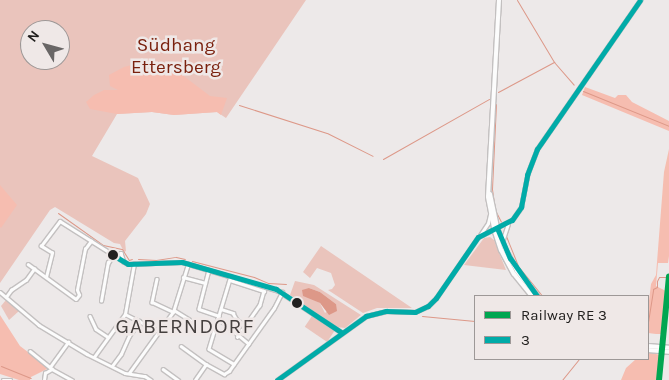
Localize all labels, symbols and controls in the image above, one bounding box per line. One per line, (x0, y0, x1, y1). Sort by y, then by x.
north arrow (20, 20, 70, 70)
text: N (24, 27, 43, 45)
park label: Südhang Ettersberg (131, 35, 221, 79)
unlabelled marker (108, 250, 118, 260)
legend (474, 295, 649, 360)
unlabelled marker (292, 298, 302, 308)
text: Railway RE 3 (521, 306, 607, 324)
district label: GABERNDORF (114, 313, 256, 339)
text: 3 (521, 331, 530, 349)

